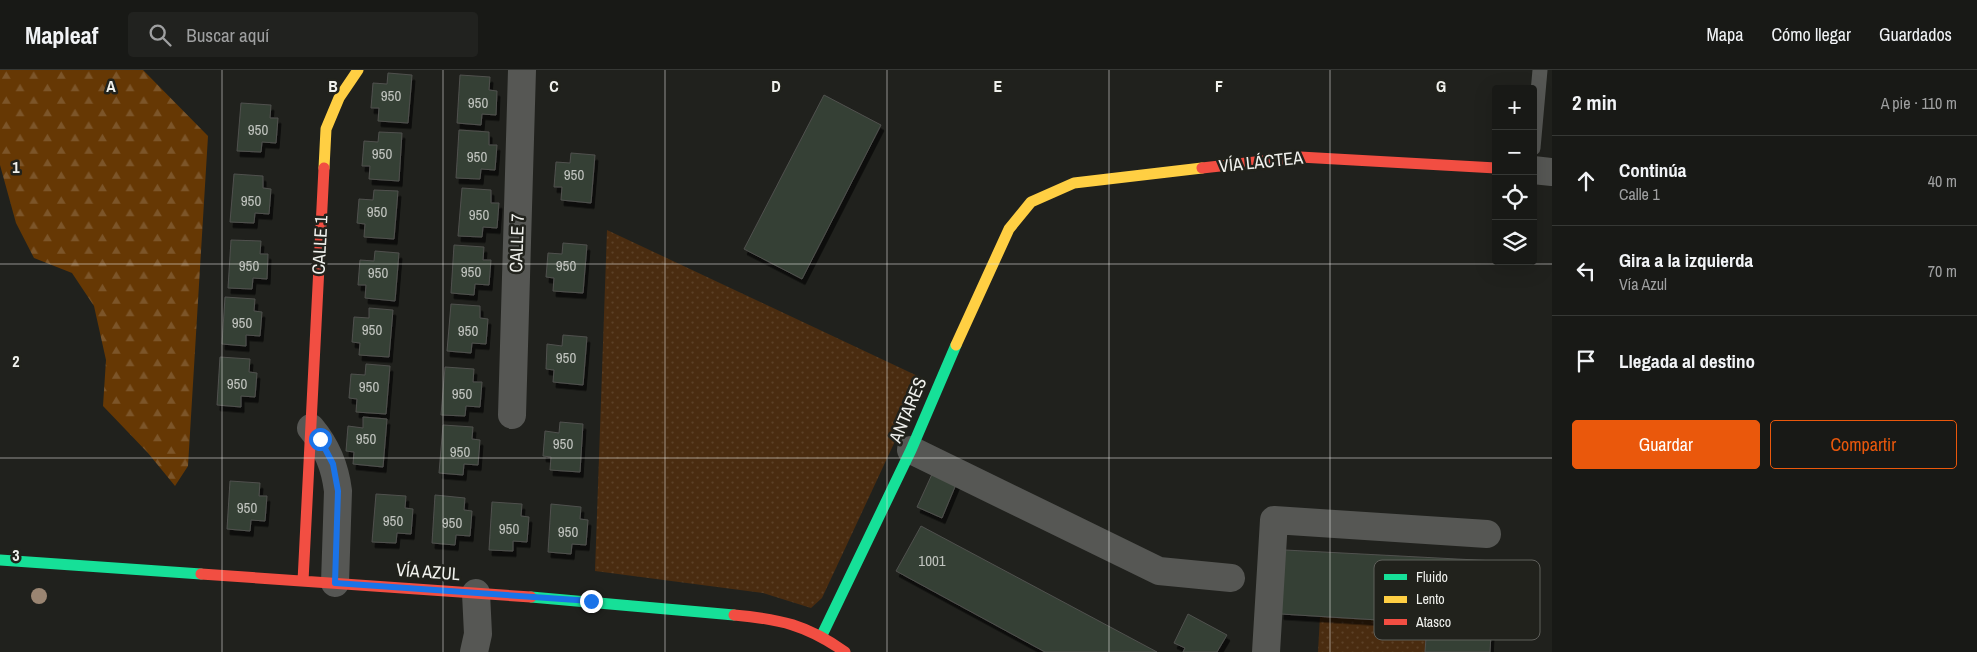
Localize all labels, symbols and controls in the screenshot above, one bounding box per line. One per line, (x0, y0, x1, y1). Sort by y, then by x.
search box (128, 12, 478, 57)
text: Mapleaf (25, 19, 98, 51)
icon: search (146, 21, 174, 49)
text: Buscar aquí (186, 22, 269, 48)
text: Mapa (1706, 22, 1743, 47)
text: Cómo llegar (1771, 22, 1851, 47)
text: Guardados (1879, 22, 1952, 47)
text: A (106, 75, 116, 97)
text: B (328, 75, 338, 97)
text: C (549, 75, 559, 97)
text: D (771, 75, 781, 97)
text: E (994, 75, 1003, 97)
text: F (1215, 75, 1223, 97)
text: G (1436, 75, 1446, 97)
house number: 950 (381, 85, 401, 106)
map controls (1492, 85, 1537, 265)
button: + (1492, 85, 1537, 130)
text: 2 min (1572, 88, 1617, 117)
house number: 950 (468, 92, 488, 113)
text: A pie · 110 m (1881, 92, 1957, 114)
house number: 950 (248, 119, 268, 140)
button: − (1492, 130, 1537, 175)
house number: 950 (372, 143, 392, 164)
street label: VÍA LÁCTEA (1218, 145, 1304, 178)
house number: 950 (467, 146, 487, 167)
text: 1 (12, 156, 20, 178)
text: Continúa (1619, 157, 1687, 183)
house number: 950 (564, 164, 584, 185)
icon: ahead (1572, 167, 1600, 195)
text: 40 m (1928, 170, 1957, 192)
button: locate (1492, 175, 1537, 220)
text: Calle 1 (1619, 183, 1660, 205)
house number: 950 (241, 190, 261, 211)
house number: 950 (367, 201, 387, 222)
house number: 950 (469, 204, 489, 225)
street label: CALLE 7 (503, 213, 530, 273)
street label: CALLE 1 (305, 214, 334, 275)
button: layers (1492, 220, 1537, 265)
text: Gira a la izquierda (1619, 247, 1753, 273)
house number: 950 (239, 255, 259, 276)
house number: 950 (556, 255, 576, 276)
icon: left (1572, 257, 1600, 285)
text: 70 m (1928, 260, 1957, 282)
house number: 950 (461, 261, 481, 282)
house number: 950 (368, 262, 388, 283)
text: Vía Azul (1619, 273, 1667, 295)
house number: 950 (232, 312, 252, 333)
house number: 950 (362, 319, 382, 340)
house number: 950 (458, 320, 478, 341)
house number: 950 (556, 347, 576, 368)
icon: arrive (1572, 347, 1600, 375)
text: Llegada al destino (1619, 348, 1755, 374)
text: 2 (12, 350, 20, 372)
house number: 950 (227, 373, 247, 394)
street label: ANTARES (882, 373, 933, 447)
house number: 950 (359, 376, 379, 397)
house number: 950 (452, 383, 472, 404)
button: Guardar (1572, 420, 1760, 469)
button: Compartir (1770, 420, 1957, 469)
route start (309, 428, 332, 451)
house number: 950 (356, 428, 376, 449)
house number: 950 (553, 433, 573, 454)
house number: 950 (450, 441, 470, 462)
house number: 950 (237, 497, 257, 518)
house number: 950 (383, 510, 403, 531)
house number: 950 (442, 512, 462, 533)
house number: 950 (499, 518, 519, 539)
house number: 950 (558, 521, 578, 542)
text: 3 (12, 544, 20, 566)
house number: 1001 (918, 550, 946, 571)
street label: VÍA AZUL (395, 557, 461, 586)
legend (1374, 560, 1540, 640)
text: Fluido (1416, 568, 1448, 586)
route end (580, 590, 603, 613)
text: Lento (1416, 590, 1445, 608)
text: Atasco (1415, 613, 1451, 631)

